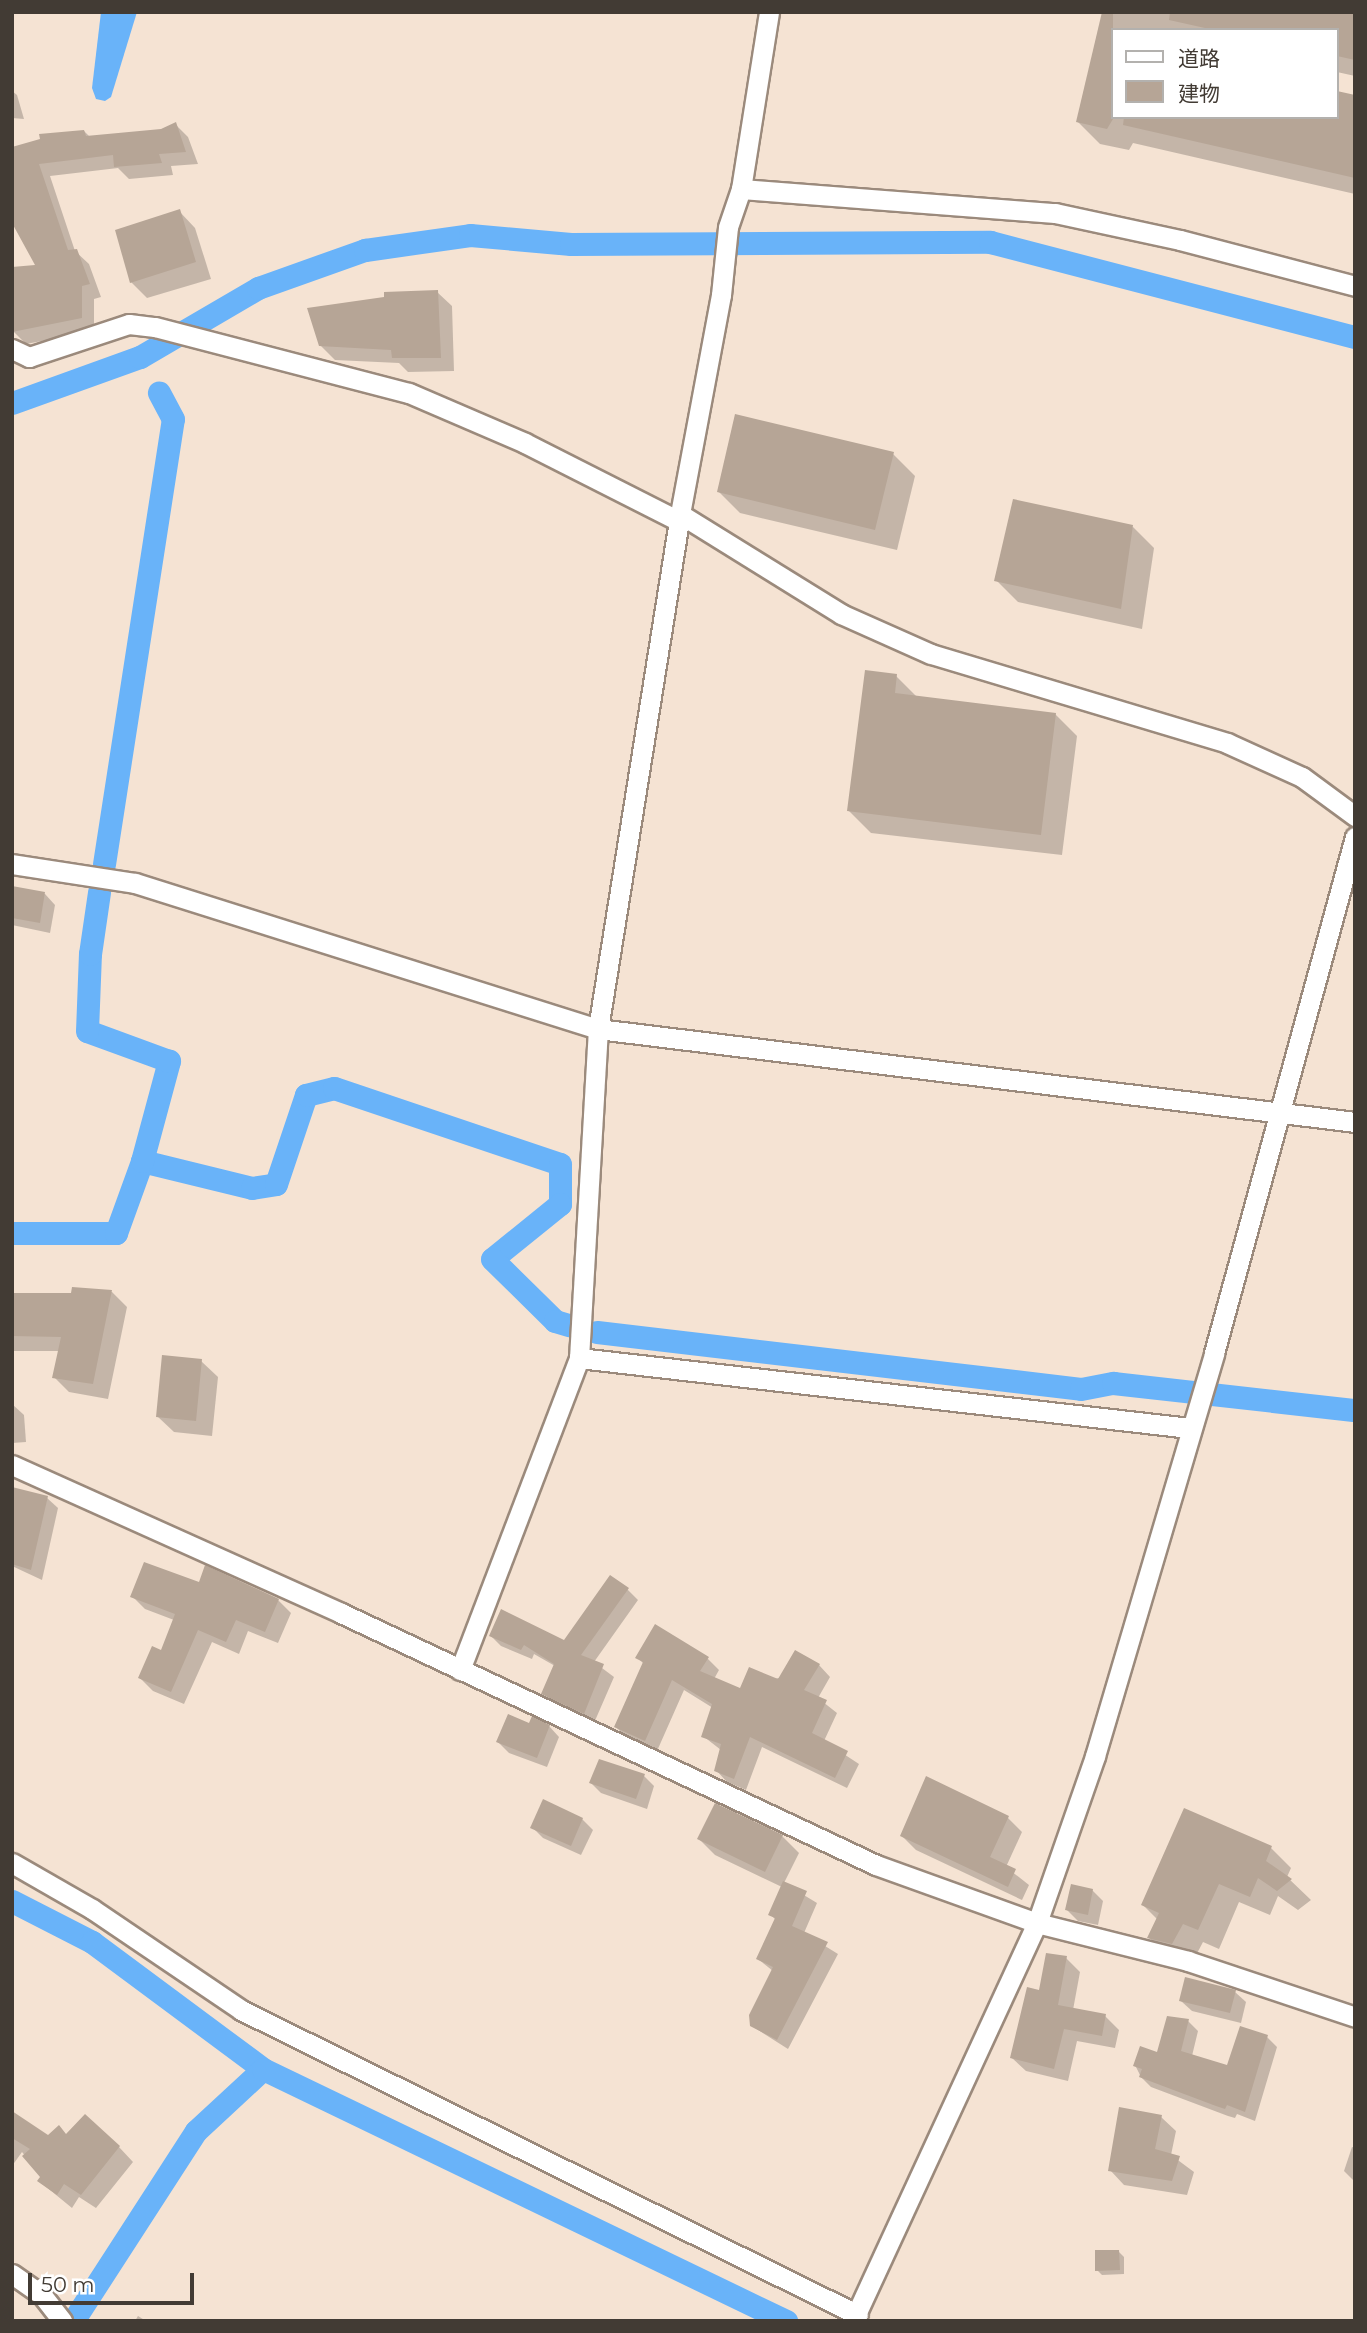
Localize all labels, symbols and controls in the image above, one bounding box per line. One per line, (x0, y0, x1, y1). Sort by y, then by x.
legend (1112, 28, 1339, 119)
text: 道路 (1178, 46, 1220, 71)
text: 建物 (1178, 81, 1220, 106)
scale bar (32, 2260, 198, 2304)
text: 50 m (41, 2272, 95, 2297)

